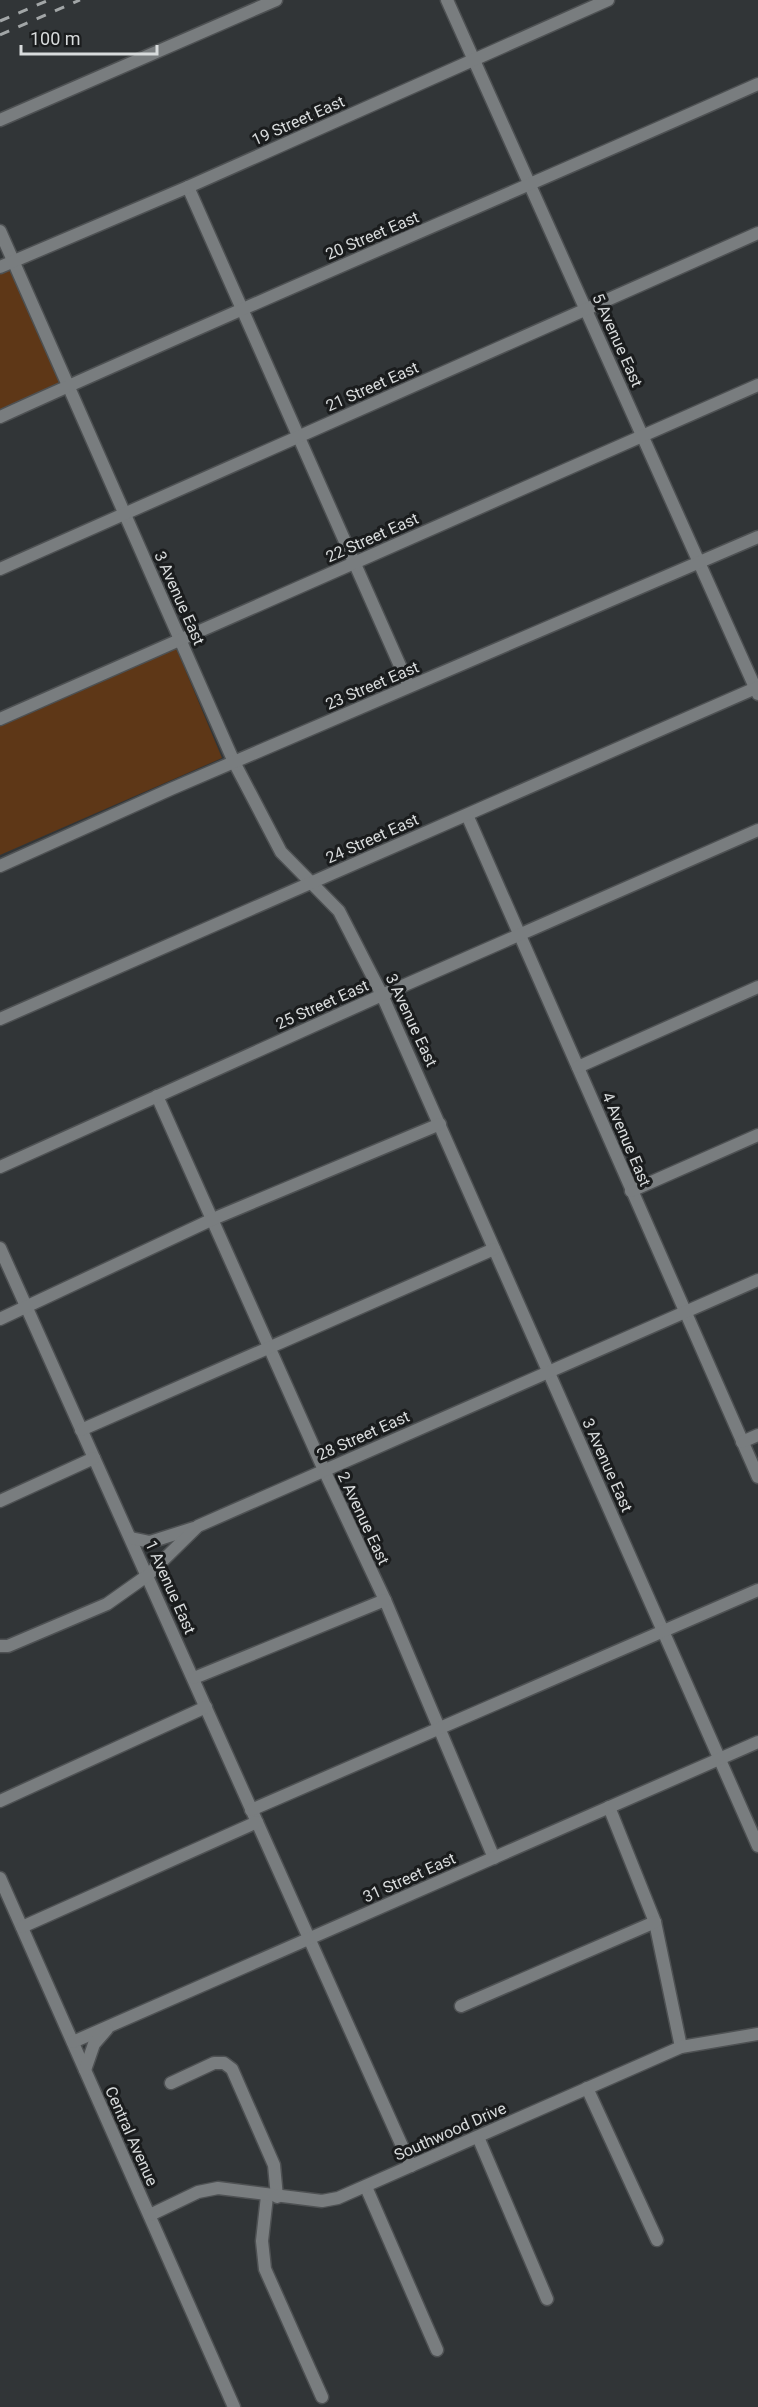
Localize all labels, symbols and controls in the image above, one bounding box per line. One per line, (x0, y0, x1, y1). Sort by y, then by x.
scale bar (21, 18, 158, 56)
text: 100 m (30, 28, 81, 49)
street label: 19 Street East (249, 92, 347, 149)
street label: 20 Street East (323, 207, 422, 264)
street label: 5 Avenue East (588, 290, 647, 390)
street label: 21 Street East (323, 358, 421, 415)
street label: 22 Street East (323, 509, 421, 566)
street label: 3 Avenue East (150, 548, 209, 648)
street label: 23 Street East (323, 657, 422, 714)
street label: 24 Street East (323, 810, 421, 867)
street label: 3 Avenue East (382, 971, 441, 1070)
street label: 25 Street East (273, 976, 371, 1033)
street label: 4 Avenue East (598, 1089, 655, 1189)
street label: 28 Street East (314, 1407, 412, 1464)
street label: 3 Avenue East (578, 1415, 637, 1515)
street label: 2 Avenue East (334, 1469, 393, 1568)
street label: 1 Avenue East (141, 1537, 200, 1637)
street label: 31 Street East (360, 1849, 458, 1906)
street label: Central Avenue (101, 2083, 162, 2189)
street label: Southwood Drive (391, 2098, 509, 2165)

